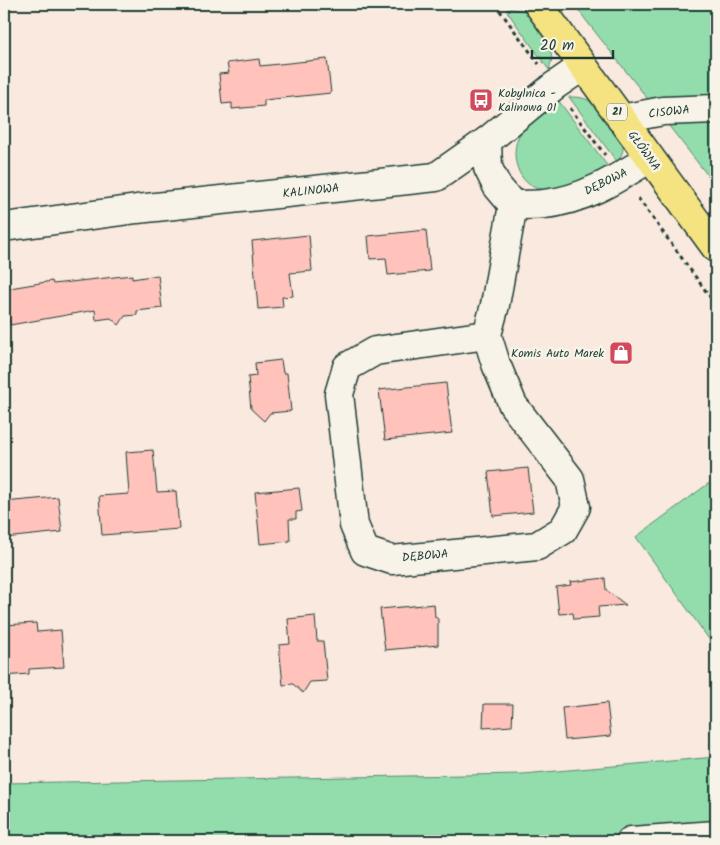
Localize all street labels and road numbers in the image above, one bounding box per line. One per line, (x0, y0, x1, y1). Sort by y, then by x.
street label: CISOWA (647, 100, 691, 124)
road number: 21 (607, 104, 627, 120)
street label: GŁÓWNA (623, 127, 665, 175)
street label: DĘBOWA (581, 163, 631, 201)
street label: KALINOWA (282, 179, 340, 203)
street label: DĘBOWA (401, 545, 449, 567)

